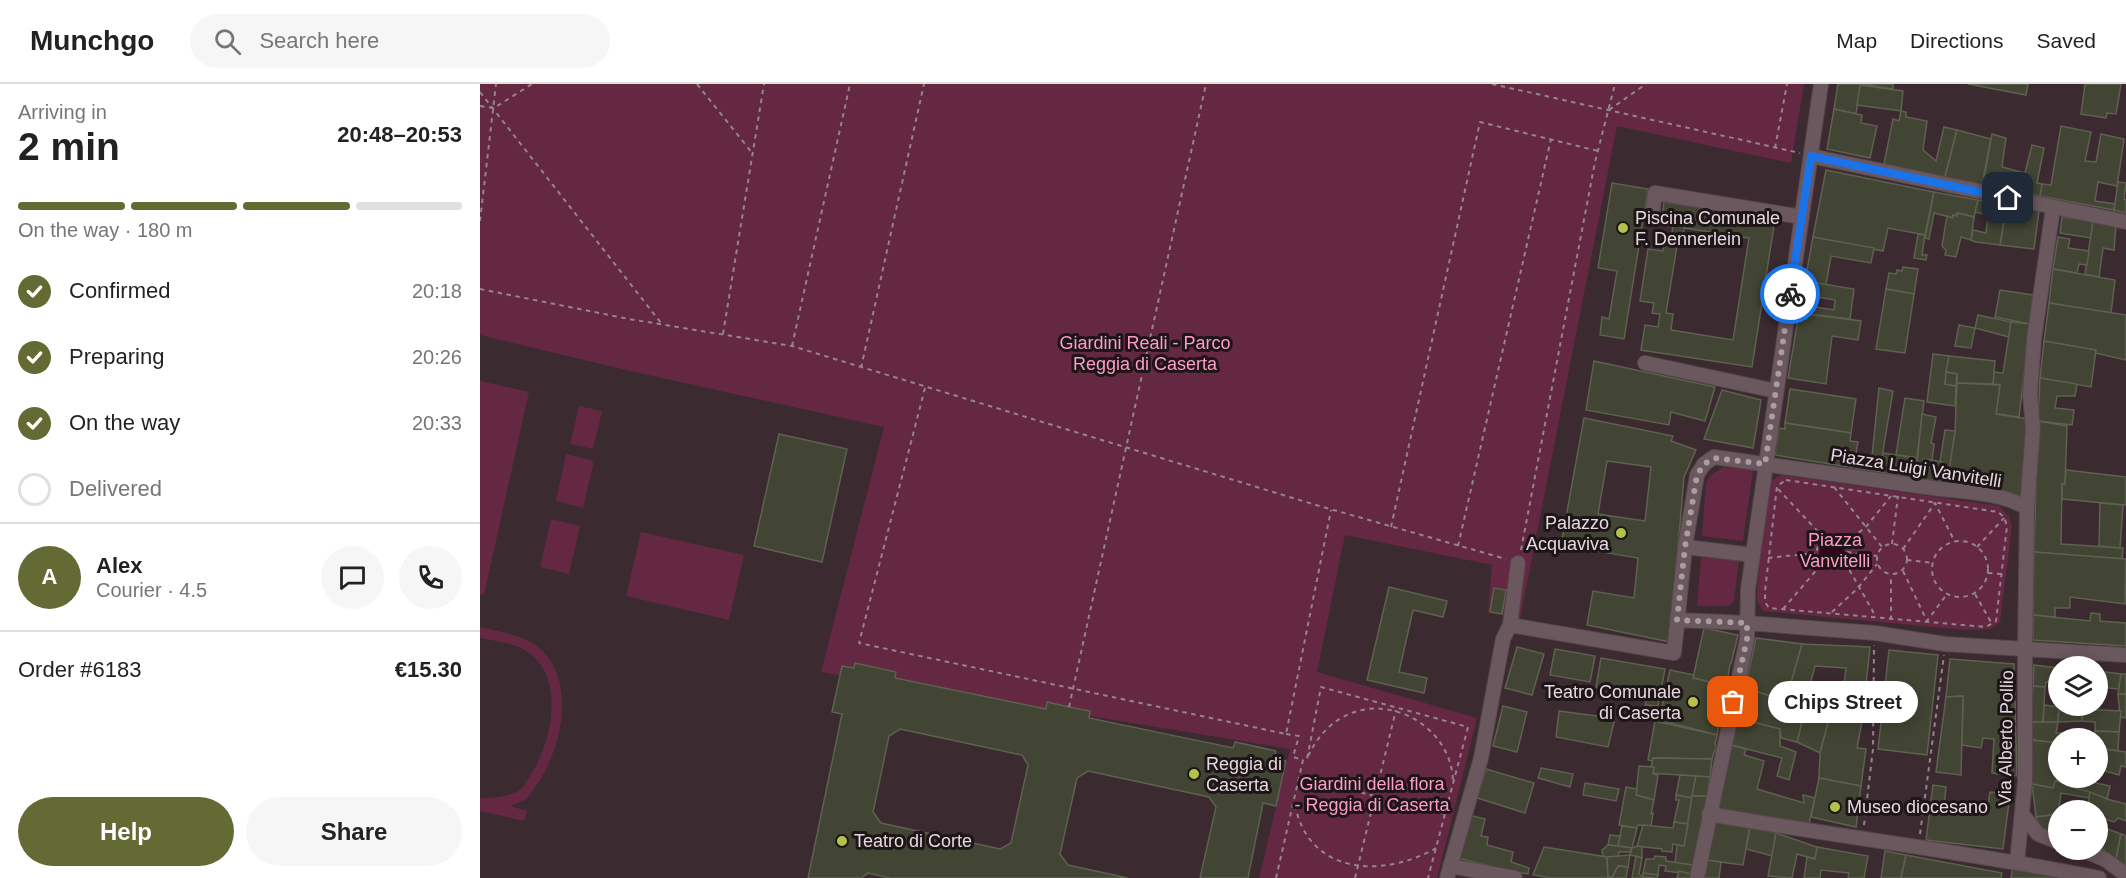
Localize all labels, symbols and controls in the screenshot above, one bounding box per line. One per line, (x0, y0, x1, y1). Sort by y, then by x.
search box (190, 14, 610, 68)
text: Munchgo (30, 25, 154, 56)
icon: search (211, 25, 244, 58)
text: Search here (259, 28, 379, 53)
text: Map (1836, 29, 1877, 52)
text: Directions (1910, 29, 2003, 52)
text: Saved (2036, 29, 2096, 52)
text: Arriving in (18, 101, 107, 123)
text: 20:48–20:53 (337, 122, 462, 147)
text: 2 min (18, 125, 120, 168)
pin (1982, 172, 2033, 223)
icon: home (1991, 181, 2024, 214)
place label: Piscina Comunale F. Dennerlein (1635, 208, 1780, 249)
text: On the way · 180 m (18, 219, 193, 241)
marker: Piscina Comunale F. Dennerlein (1616, 221, 1630, 235)
courier (1760, 264, 1820, 324)
icon: check (18, 275, 51, 308)
text: Confirmed (69, 278, 170, 303)
icon: bike (1774, 278, 1807, 311)
text: 20:18 (412, 280, 462, 302)
park label: Giardini Reali - Parco Reggia di Caserta (1059, 333, 1231, 374)
icon: check (18, 341, 51, 374)
text: Preparing (69, 344, 164, 369)
text: 20:26 (412, 346, 462, 368)
icon: check (18, 407, 51, 440)
text: On the way (69, 410, 180, 435)
text: 20:33 (412, 412, 462, 434)
street label: Piazza Luigi Vanvitelli (1829, 445, 2003, 491)
text: Delivered (69, 476, 162, 501)
place label: Palazzo Acquaviva (1526, 513, 1610, 554)
marker: Palazzo Acquaviva (1614, 526, 1628, 540)
park label: Piazza Vanvitelli (1800, 530, 1870, 571)
button: chat (321, 546, 384, 609)
button: phone (399, 546, 462, 609)
text: Alex (96, 553, 142, 578)
text: A (42, 564, 57, 589)
text: Courier · 4.5 (96, 579, 207, 601)
map controls (2048, 656, 2108, 860)
button: layers (2048, 656, 2108, 716)
text: Order #6183 (18, 657, 142, 682)
text: €15.30 (395, 657, 462, 682)
street label: Via Alberto Pollio (1995, 670, 2017, 806)
pin (1707, 676, 1758, 727)
callout: Chips Street (1769, 681, 1919, 723)
place label: Teatro Comunale di Caserta (1544, 682, 1682, 723)
icon: bag (1716, 685, 1749, 718)
text: Chips Street (1784, 691, 1902, 713)
marker: Teatro Comunale di Caserta (1686, 695, 1700, 709)
button: + (2048, 728, 2108, 788)
place label: Reggia di Caserta (1206, 754, 1282, 795)
marker: Reggia di Caserta (1187, 767, 1201, 781)
park label: Giardini della flora - Reggia di Caserta (1294, 774, 1451, 815)
button: Help (18, 797, 234, 866)
button: Share (246, 797, 462, 866)
place label: Museo diocesano (1847, 797, 1988, 817)
marker: Museo diocesano (1828, 800, 1842, 814)
button: − (2048, 800, 2108, 860)
place label: Teatro di Corte (854, 831, 972, 851)
marker: Teatro di Corte (835, 834, 849, 848)

